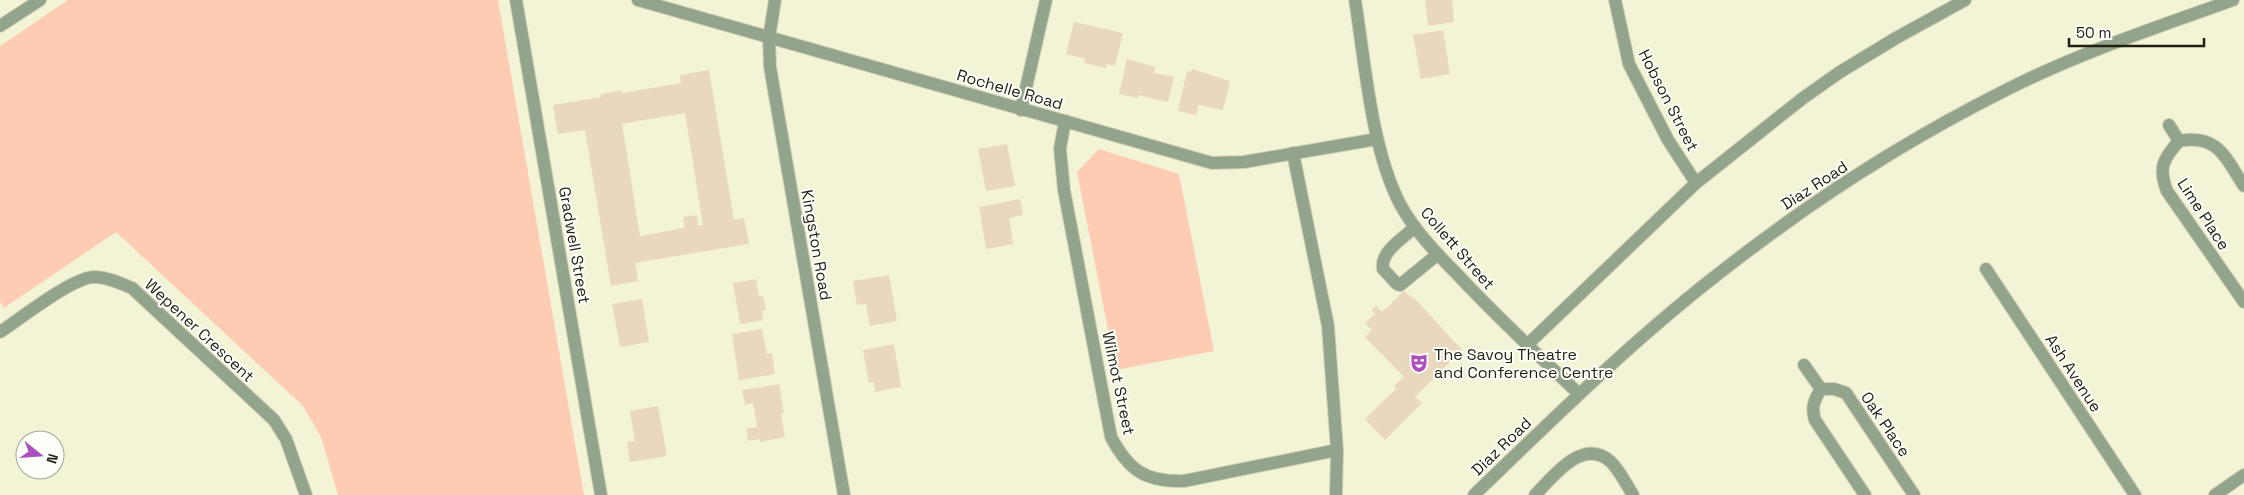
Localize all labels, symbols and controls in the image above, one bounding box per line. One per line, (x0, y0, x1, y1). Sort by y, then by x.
scale bar (2069, 15, 2204, 47)
text: 50 m (2076, 23, 2111, 42)
street label: Hobson Street (1634, 46, 1703, 155)
street label: Rochelle Road (954, 64, 1065, 115)
street label: Diaz Road (1777, 156, 1852, 215)
street label: Lime Place (2173, 174, 2235, 254)
street label: Gradwell Street (554, 185, 595, 305)
street label: Kingston Road (796, 188, 837, 302)
street label: Collett Street (1416, 203, 1499, 294)
street label: Wepener Crescent (140, 274, 259, 387)
street label: Wilmot Street (1097, 329, 1140, 437)
street label: Ash Avenue (2041, 330, 2107, 416)
place label: The Savoy Theatre and Conference Centre (1434, 344, 1613, 383)
theatre icon: The Savoy Theatre and Conference Centre (1408, 352, 1430, 374)
street label: Oak Place (1856, 388, 1915, 461)
street label: Diaz Road (1467, 413, 1536, 480)
north arrow (15, 430, 65, 480)
text: N (42, 452, 62, 466)

